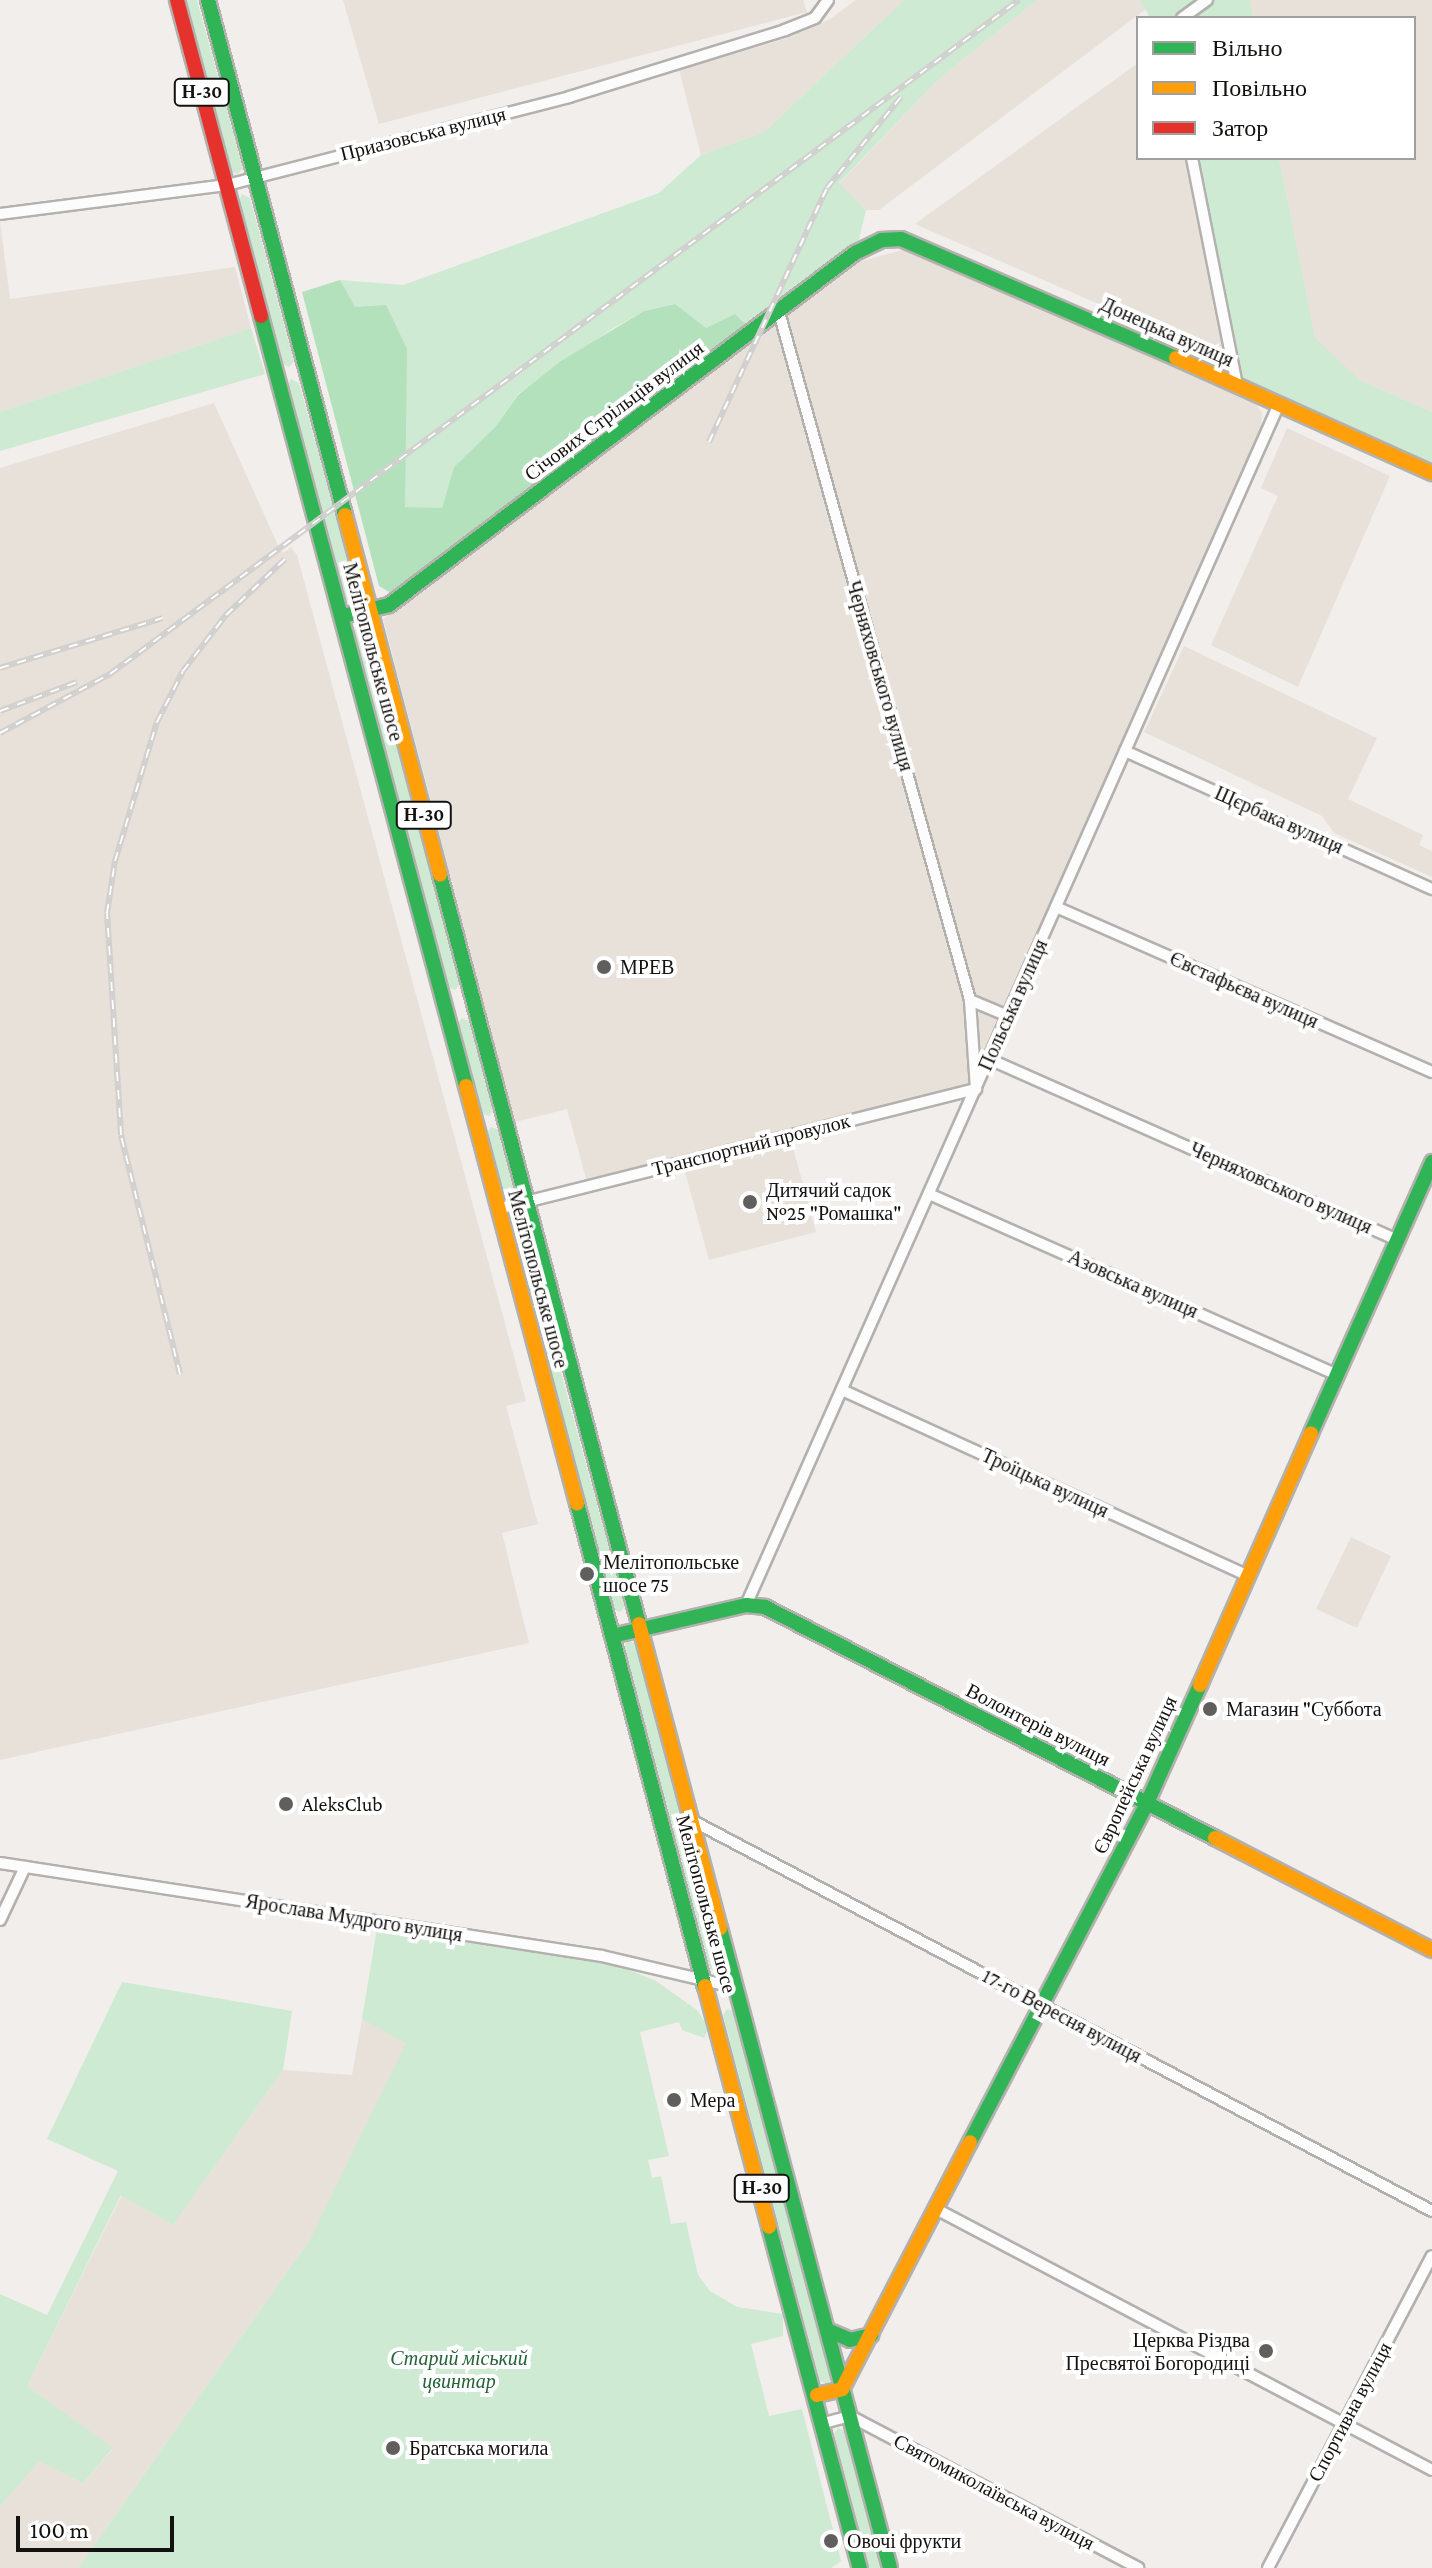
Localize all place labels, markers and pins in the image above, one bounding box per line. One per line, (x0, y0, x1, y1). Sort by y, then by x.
place label: МРЕВ (620, 955, 674, 979)
marker: МРЕВ (595, 958, 613, 976)
place label: Дитячий садок №25 "Ромашка" (766, 1178, 901, 1225)
marker: Дитячий садок №25 "Ромашка" (741, 1193, 759, 1211)
place label: Мелітопольське шосе 75 (603, 1550, 739, 1597)
marker: Мелітопольське шосе 75 (578, 1565, 596, 1583)
place label: Магазин "Суббота (1226, 1697, 1382, 1721)
marker: Магазин "Суббота (1201, 1700, 1219, 1718)
place label: AleksClub (302, 1792, 383, 1816)
marker: AleksClub (277, 1795, 295, 1813)
place label: Мера (690, 2088, 735, 2112)
marker: Мера (665, 2091, 683, 2109)
place label: Церква Різдва Пресвятої Богородиці (1065, 2328, 1250, 2375)
marker: Церква Різдва Пресвятої Богородиці (1257, 2342, 1275, 2360)
place label: Братська могила (409, 2436, 548, 2460)
marker: Братська могила (384, 2439, 402, 2457)
place label: Овочі фрукти (847, 2529, 961, 2553)
marker: Овочі фрукти (822, 2532, 840, 2550)

